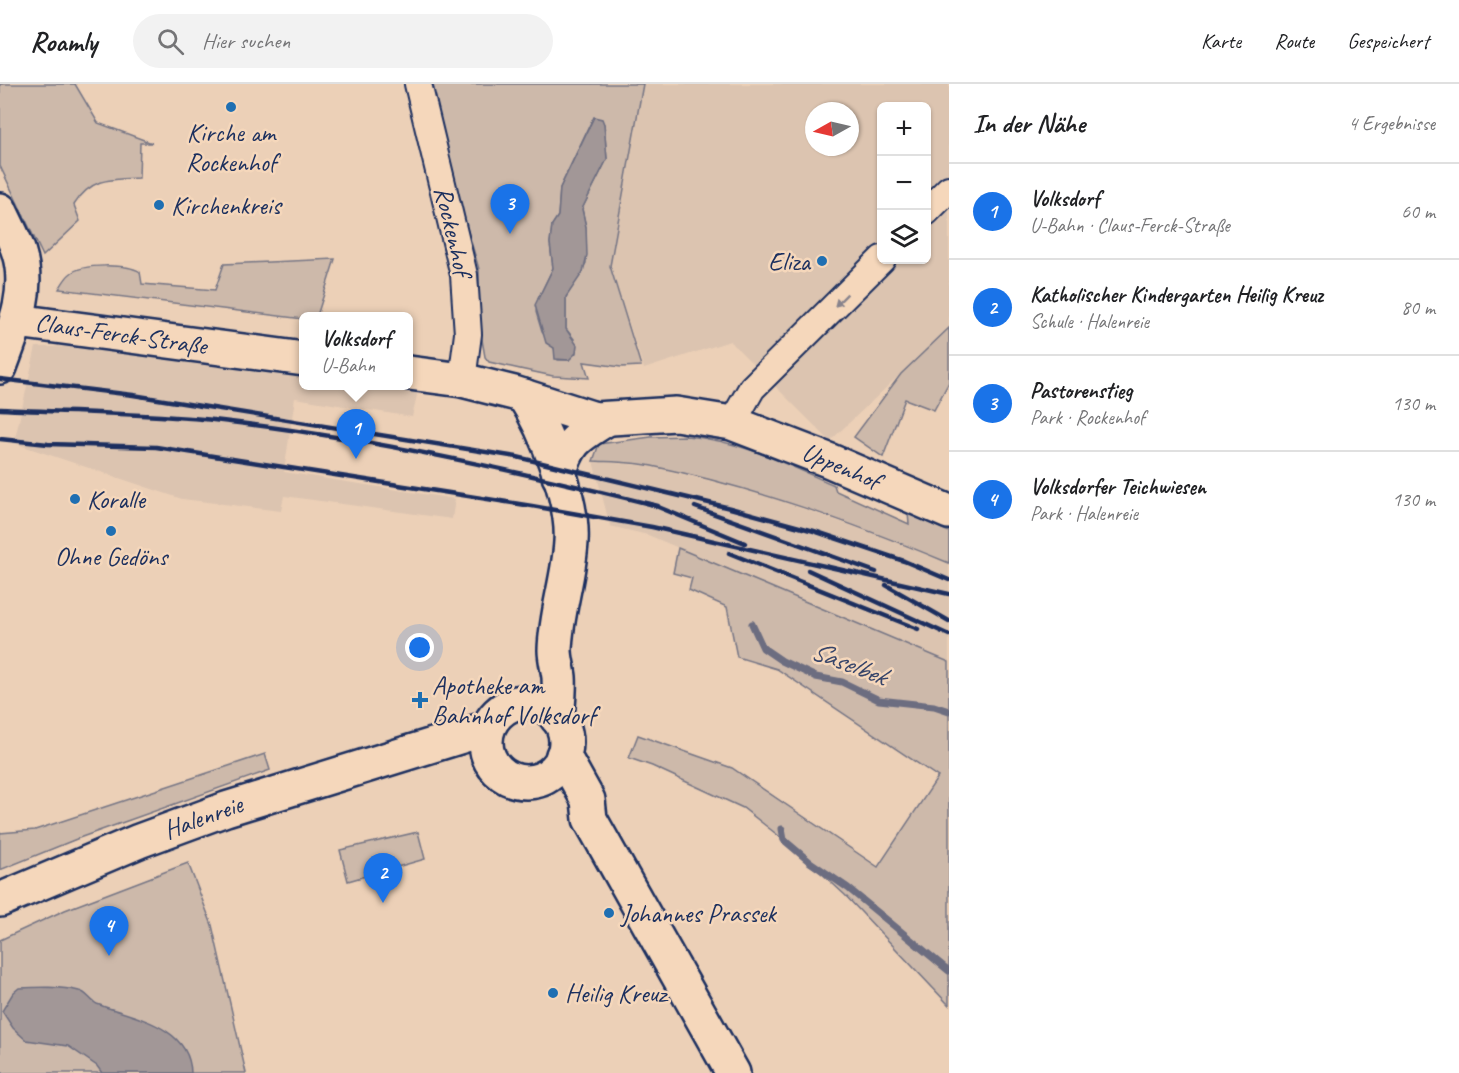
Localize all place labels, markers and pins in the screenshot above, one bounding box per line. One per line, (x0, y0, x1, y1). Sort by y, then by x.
marker: Kirche am Rockenhof (224, 100, 238, 114)
place label: Kirche am Rockenhof (186, 116, 282, 179)
pin: 3 (490, 184, 530, 234)
place label: Kirchenkreis (171, 189, 283, 222)
marker: Kirchenkreis (152, 198, 166, 212)
place label: Eliza (768, 245, 812, 278)
marker: Eliza (815, 254, 829, 268)
pin: 1 (336, 410, 376, 459)
place label: Koralle (87, 483, 146, 516)
marker: Koralle (68, 492, 82, 506)
marker: Ohne Gedöns (104, 524, 118, 538)
place label: Ohne Gedöns (55, 540, 169, 573)
place label: Apotheke am Bahnhof Volksdorf (432, 669, 601, 732)
marker: Apotheke am Bahnhof Volksdorf (413, 693, 427, 707)
pin: 2 (364, 854, 403, 903)
place label: Johannes Prassek (619, 897, 777, 930)
pin: 4 (90, 906, 128, 956)
marker: Johannes Prassek (602, 906, 616, 920)
place label: Heilig Kreuz (565, 977, 669, 1010)
marker: Heilig Kreuz (546, 986, 560, 1000)

